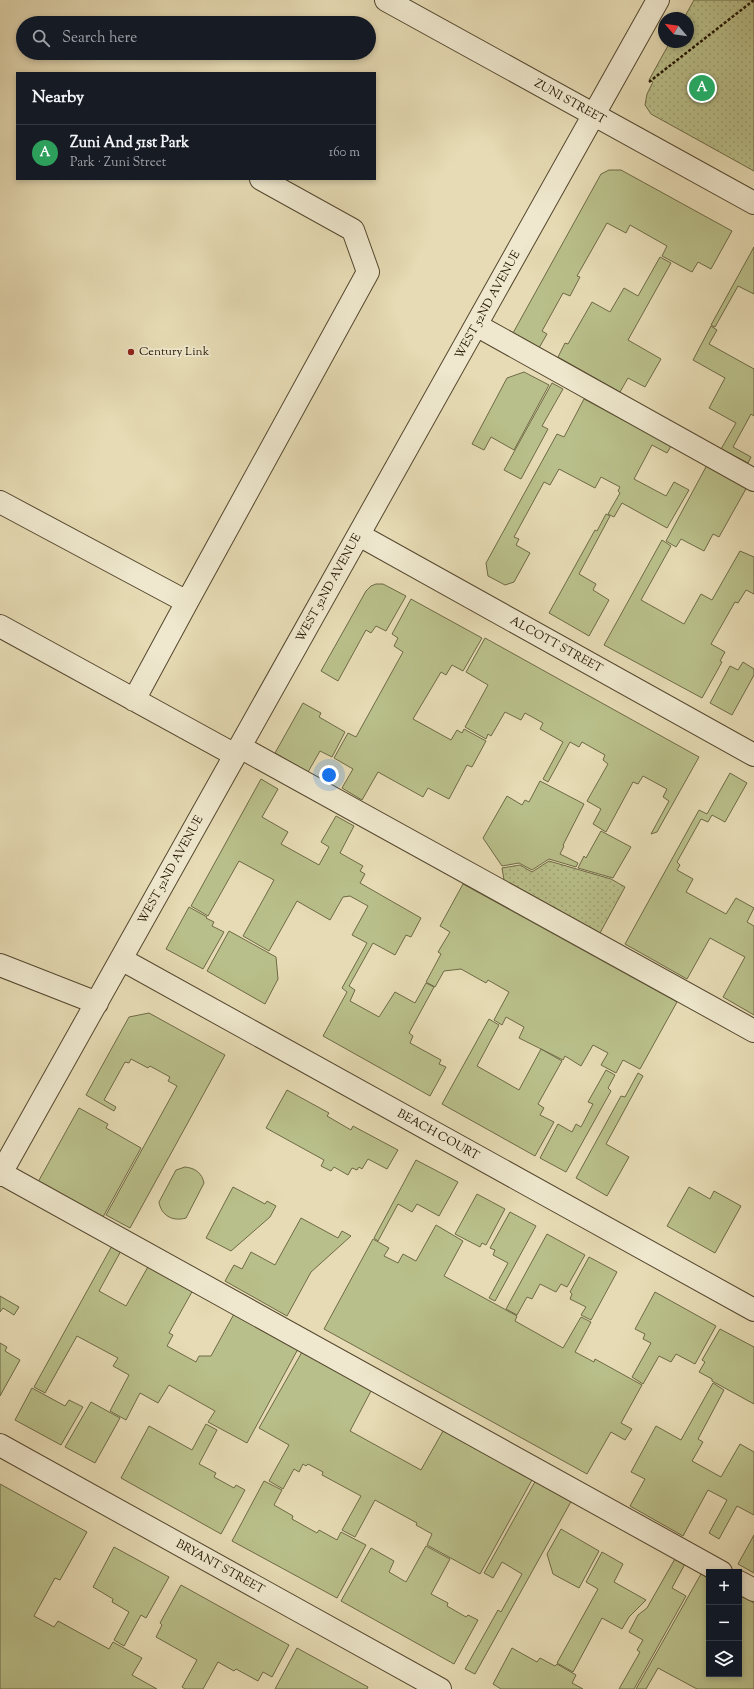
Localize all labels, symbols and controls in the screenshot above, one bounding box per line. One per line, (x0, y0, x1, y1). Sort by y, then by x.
north arrow (658, 12, 694, 48)
search box (16, 16, 376, 60)
icon: search (30, 27, 52, 49)
text: Search here (62, 28, 137, 49)
pin: A (689, 73, 715, 103)
street label: ZUNI STREET (531, 75, 610, 129)
text: Nearby (32, 86, 84, 110)
text: Zuni And 51st Park (70, 133, 189, 154)
text: A (40, 144, 50, 162)
text: 160 m (329, 144, 360, 162)
text: Park · Zuni Street (70, 154, 166, 172)
street label: WEST 52ND AVENUE (451, 247, 526, 363)
place label: Century Link (139, 343, 210, 361)
marker: Century Link (126, 347, 136, 357)
street label: WEST 52ND AVENUE (292, 530, 367, 646)
street label: ALCOTT STREET (506, 612, 606, 678)
your location (319, 765, 339, 785)
street label: WEST 52ND AVENUE (134, 812, 209, 928)
street label: BEACH COURT (394, 1105, 483, 1165)
street label: BRYANT STREET (172, 1535, 268, 1599)
map controls (706, 1569, 742, 1677)
button: + (706, 1569, 742, 1605)
button: − (706, 1605, 742, 1641)
button: layers (706, 1641, 742, 1677)

